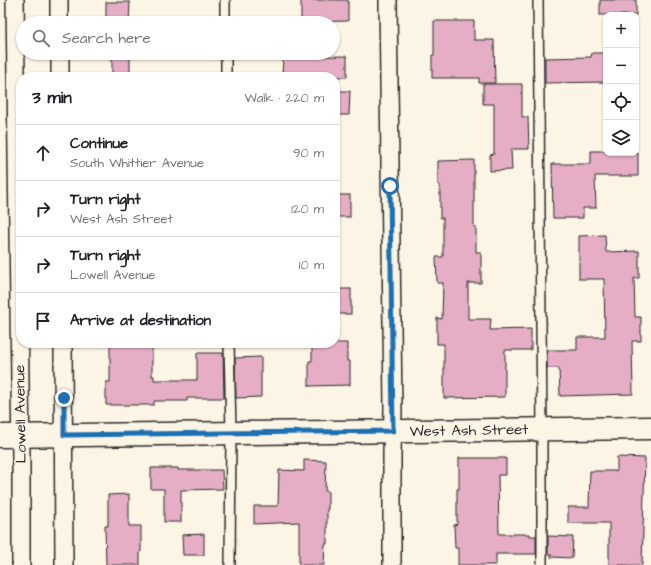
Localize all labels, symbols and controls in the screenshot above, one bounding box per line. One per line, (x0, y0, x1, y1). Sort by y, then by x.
map controls (603, 12, 639, 156)
button: + (603, 12, 639, 48)
search box (16, 16, 340, 60)
icon: search (30, 27, 52, 49)
text: Search here (62, 28, 151, 49)
button: − (603, 48, 639, 84)
button: locate (603, 84, 639, 120)
text: 3 min (32, 86, 72, 110)
text: Walk · 220 m (244, 89, 324, 107)
button: layers (603, 120, 639, 156)
text: Continue (70, 133, 128, 154)
icon: ahead (32, 142, 54, 164)
text: 90 m (293, 144, 324, 162)
text: South Whittier Avenue (70, 154, 204, 172)
route start (381, 177, 399, 195)
text: Turn right (70, 189, 141, 210)
icon: right (32, 198, 54, 220)
text: 120 m (291, 200, 324, 218)
text: West Ash Street (70, 210, 173, 228)
text: Turn right (70, 245, 141, 266)
icon: right (32, 254, 54, 276)
text: 10 m (299, 256, 324, 274)
text: Lowell Avenue (70, 266, 155, 284)
icon: arrive (32, 310, 54, 332)
text: Arrive at destination (70, 310, 211, 331)
street label: Lowell Avenue (9, 365, 32, 463)
route end (55, 389, 73, 407)
street label: West Ash Street (409, 419, 529, 442)

